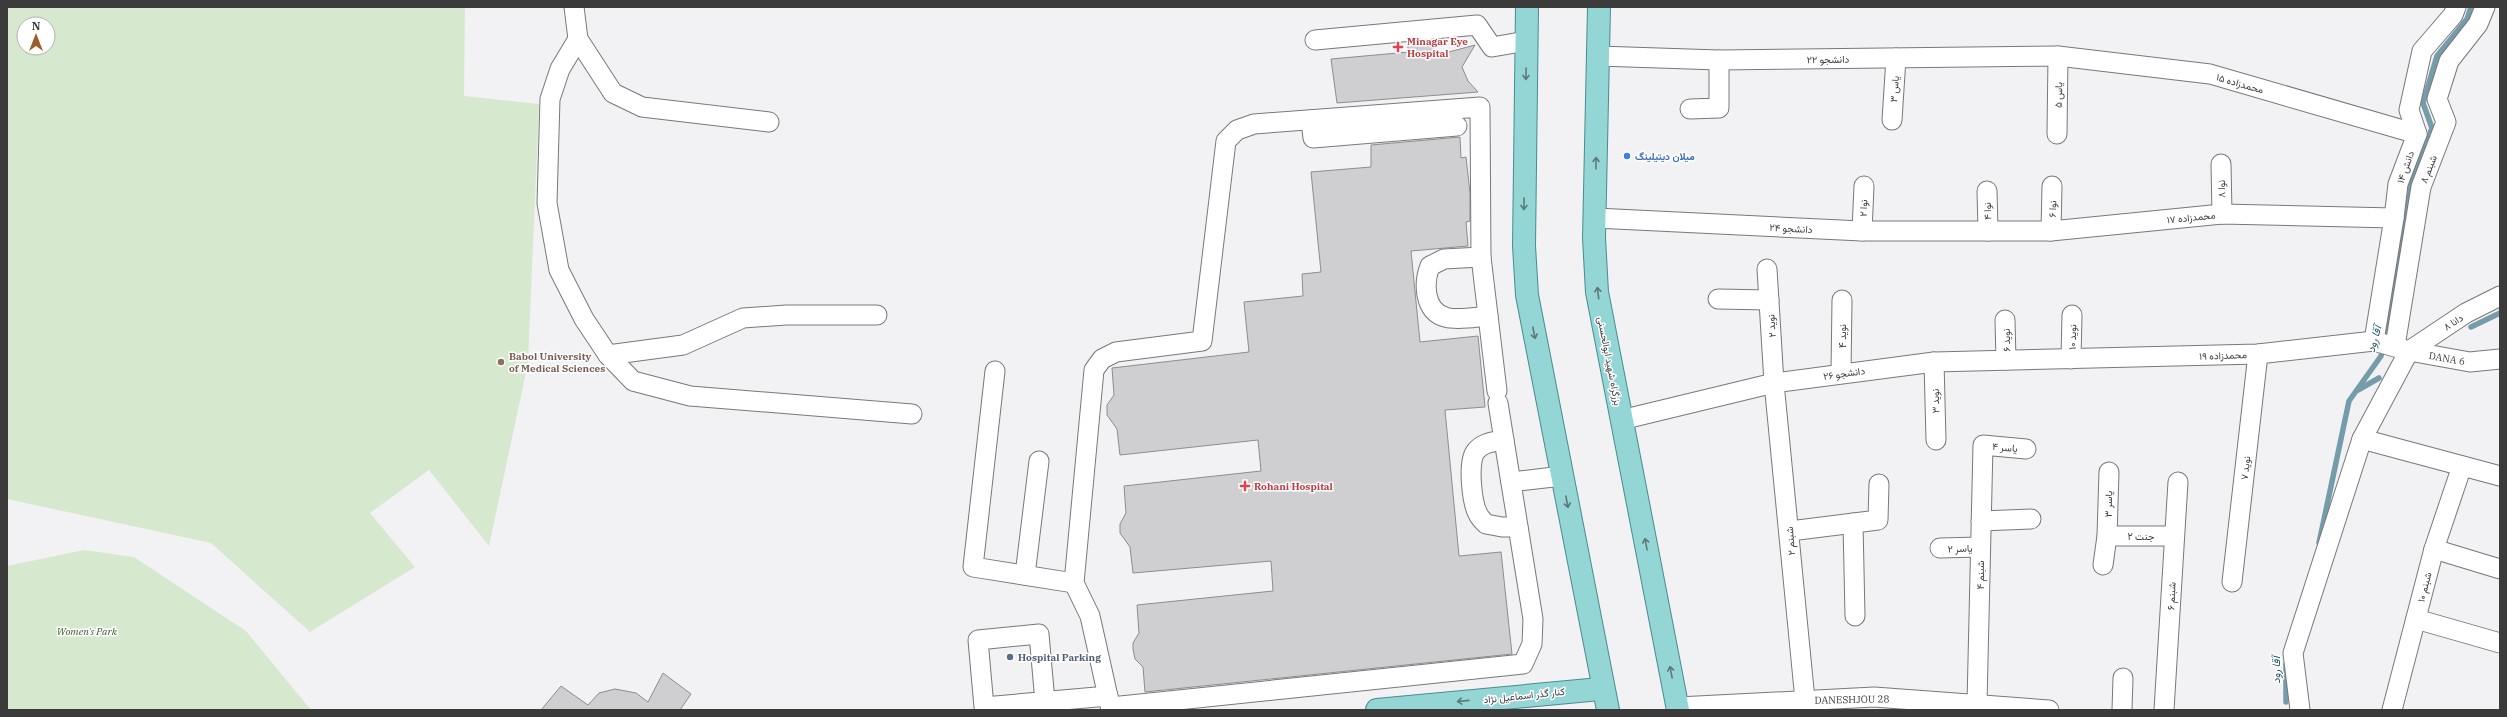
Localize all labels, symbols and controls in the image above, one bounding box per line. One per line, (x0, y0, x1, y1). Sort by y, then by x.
north arrow (16, 16, 56, 56)
text: N (32, 19, 41, 33)
place label: Minagar Eye Hospital (1407, 35, 1468, 60)
marker: Minagar Eye Hospital (1392, 41, 1404, 53)
street label: دانشجو ۲۲ (1807, 53, 1850, 66)
one-way arrow (1522, 67, 1530, 80)
street label: محمدزاده ۱۵ (2215, 71, 2265, 96)
street label: یاس ۳ (1887, 75, 1902, 103)
street label: یاس ۵ (2052, 82, 2065, 108)
street label: دانش ۱۴ (2394, 149, 2417, 185)
place label: میلان دیتیلینگ (1635, 150, 1695, 163)
marker: میلان دیتیلینگ (1622, 151, 1632, 161)
street label: شبنم ۸ (2417, 153, 2440, 185)
one-way arrow (1592, 157, 1600, 170)
street label: نوا ۸ (2215, 180, 2228, 198)
one-way arrow (1520, 197, 1528, 210)
street label: نوا ۲ (1857, 199, 1870, 217)
street label: نوا ۶ (2046, 200, 2059, 218)
street label: نوا ۴ (1981, 202, 1994, 220)
street label: محمدزاده ۱۷ (2166, 208, 2216, 227)
street label: دانشجو ۲۴ (1769, 221, 1813, 236)
one-way arrow (1594, 287, 1602, 300)
street label: دانا ۸ (2441, 311, 2466, 334)
street label: نوید ۲ (1764, 314, 1779, 338)
street label: بزرگراه شهید ابوالحسنی (1595, 316, 1625, 407)
water label: آقا رود (2364, 321, 2385, 354)
street label: نوید ۴ (1836, 324, 1849, 348)
street label: نوید ۱۰ (2066, 324, 2079, 350)
one-way arrow (1531, 326, 1539, 339)
street label: نوید ۶ (2000, 328, 2013, 352)
street label: محمدزاده ۱۹ (2199, 348, 2247, 363)
street label: DANA 6 (2428, 349, 2466, 368)
place label: Babol University of Medical Sciences (509, 350, 605, 375)
marker: Babol University of Medical Sciences (496, 357, 506, 367)
street label: دانشجو ۲۶ (1822, 364, 1866, 383)
street label: نوید ۳ (1929, 388, 1942, 413)
street label: یاسر ۴ (1992, 440, 2018, 455)
street label: نوید ۷ (2238, 455, 2253, 481)
marker: Rohani Hospital (1239, 480, 1251, 492)
place label: Rohani Hospital (1254, 480, 1333, 493)
street label: یاسر ۳ (2102, 491, 2115, 517)
one-way arrow (1564, 495, 1572, 508)
street label: شبنم ۲ (1783, 526, 1798, 556)
street label: جنت ۲ (2128, 530, 2155, 543)
one-way arrow (1641, 538, 1649, 551)
street label: یاسر ۲ (1947, 542, 1973, 555)
street label: شبنم ۴ (1974, 560, 1987, 590)
street label: شبنم ۱۰ (2414, 571, 2435, 603)
street label: شبنم ۶ (2164, 581, 2179, 610)
park label: Women's Park (57, 625, 118, 638)
place label: Hospital Parking (1018, 651, 1101, 664)
marker: Hospital Parking (1005, 652, 1015, 662)
water label: آقا رود (2269, 653, 2283, 683)
one-way arrow (1666, 666, 1674, 679)
street label: کنار گذر اسماعیل نژاد (1483, 685, 1566, 706)
street label: DANESHJOU 28 (1814, 692, 1890, 707)
one-way arrow (1457, 698, 1470, 705)

